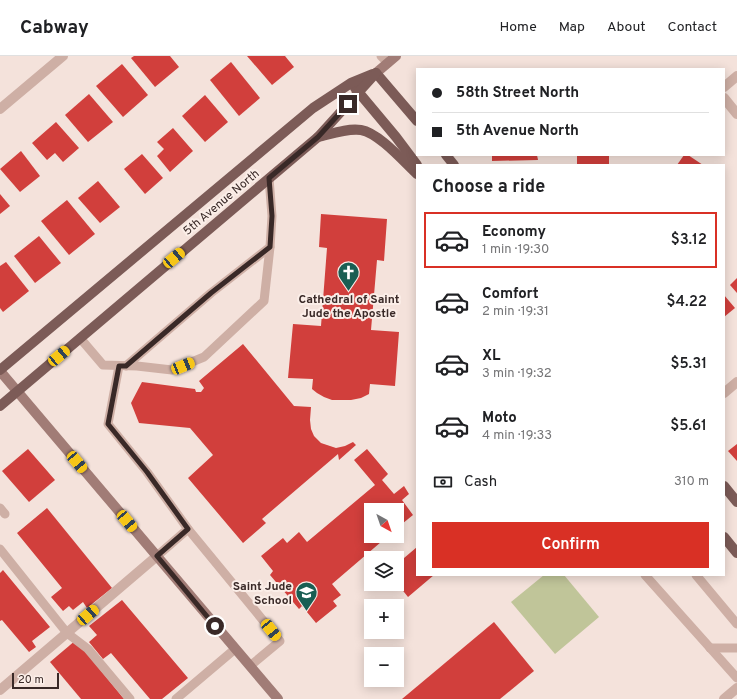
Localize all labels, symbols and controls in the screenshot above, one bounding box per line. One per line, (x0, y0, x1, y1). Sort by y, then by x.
text: Cabway (20, 16, 89, 40)
text: Home (500, 19, 537, 36)
text: Map (559, 19, 585, 36)
text: About (607, 19, 646, 36)
text: Contact (668, 19, 717, 36)
text: 58th Street North (456, 84, 579, 103)
route end (339, 95, 357, 113)
text: 5th Avenue North (456, 122, 579, 141)
street label: 5th Avenue North (180, 166, 263, 239)
text: Choose a ride (432, 176, 545, 199)
icon: car (434, 222, 470, 258)
text: Economy (482, 223, 546, 242)
text: $3.12 (671, 231, 707, 250)
text: 1 min · 19:30 (482, 242, 549, 258)
car (161, 246, 187, 270)
church icon: Cathedral of Saint Jude the Apostle (336, 259, 362, 292)
icon: car (434, 284, 470, 320)
text: Comfort (482, 285, 539, 304)
place label: Cathedral of Saint Jude the Apostle (299, 292, 400, 322)
text: $4.22 (667, 293, 707, 312)
text: 2 min · 19:31 (482, 304, 549, 320)
car (46, 344, 72, 368)
icon: car (434, 346, 470, 382)
text: XL (482, 347, 500, 366)
text: $5.31 (670, 355, 707, 374)
car (170, 356, 196, 376)
text: 3 min · 19:32 (482, 366, 552, 382)
icon: car (434, 408, 470, 444)
text: Moto (482, 409, 517, 428)
text: $5.61 (670, 417, 707, 436)
text: 4 min · 19:33 (482, 428, 552, 444)
car (65, 449, 89, 475)
icon: cash (432, 471, 454, 493)
text: Cash (464, 473, 497, 492)
text: 310 m (674, 474, 709, 490)
north arrow (364, 503, 404, 543)
map controls (364, 503, 404, 687)
car (115, 508, 139, 534)
button: Confirm (432, 522, 709, 568)
button: layers (364, 551, 404, 591)
place label: Saint Jude School (233, 579, 292, 609)
school or university icon: Saint Jude School (294, 580, 320, 613)
button: + (364, 599, 404, 639)
car (75, 603, 101, 627)
route start (206, 617, 224, 635)
car (259, 617, 283, 643)
button: − (364, 647, 404, 687)
scale bar (12, 671, 59, 690)
text: 20 m (18, 673, 44, 687)

